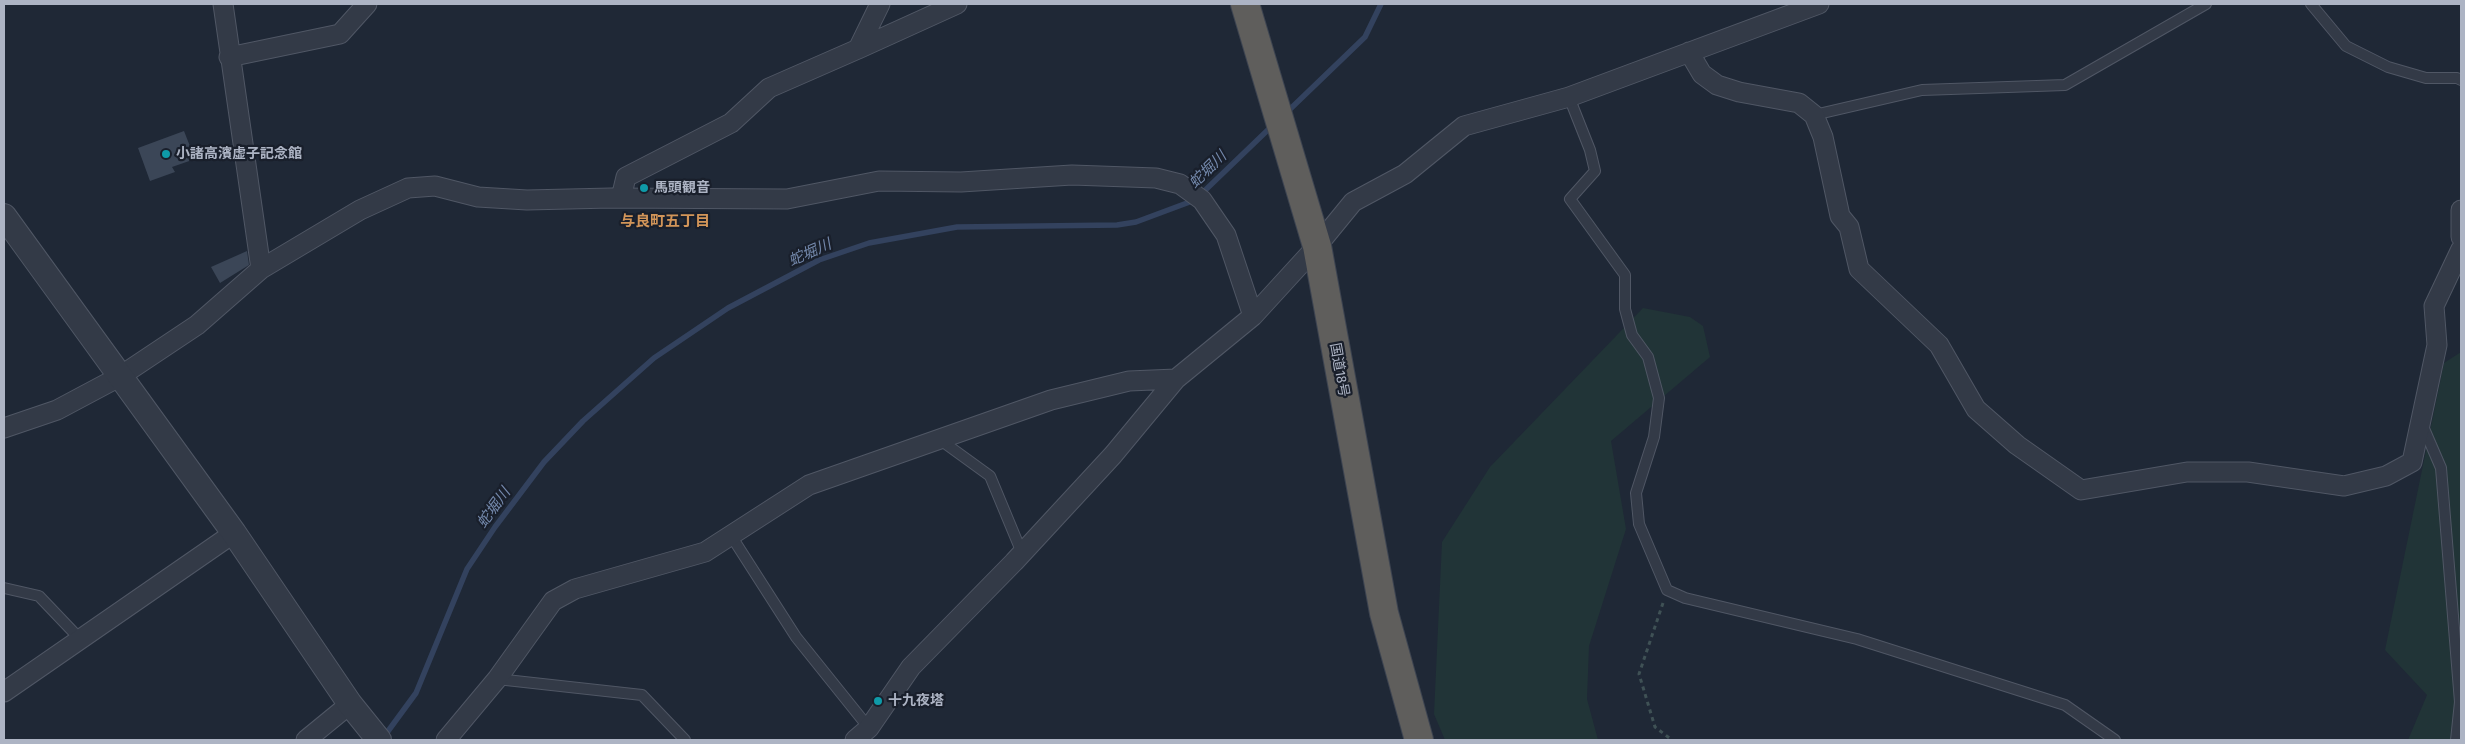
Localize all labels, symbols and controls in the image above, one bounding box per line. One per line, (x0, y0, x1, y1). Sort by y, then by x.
place label: 小諸高濱虚子記念館 (176, 146, 302, 162)
marker: 小諸高濱虚子記念館 (160, 148, 172, 160)
water label: 蛇堀川 (1186, 148, 1230, 192)
place label: 馬頭観音 (654, 180, 710, 196)
marker: 馬頭観音 (638, 182, 650, 194)
district label: 与良町五丁目 (620, 213, 710, 231)
water label: 蛇堀川 (786, 236, 834, 270)
street label: 国道18号 (1326, 342, 1352, 398)
water label: 蛇堀川 (473, 485, 515, 531)
place label: 十九夜塔 (888, 693, 944, 709)
marker: 十九夜塔 (872, 695, 884, 707)

